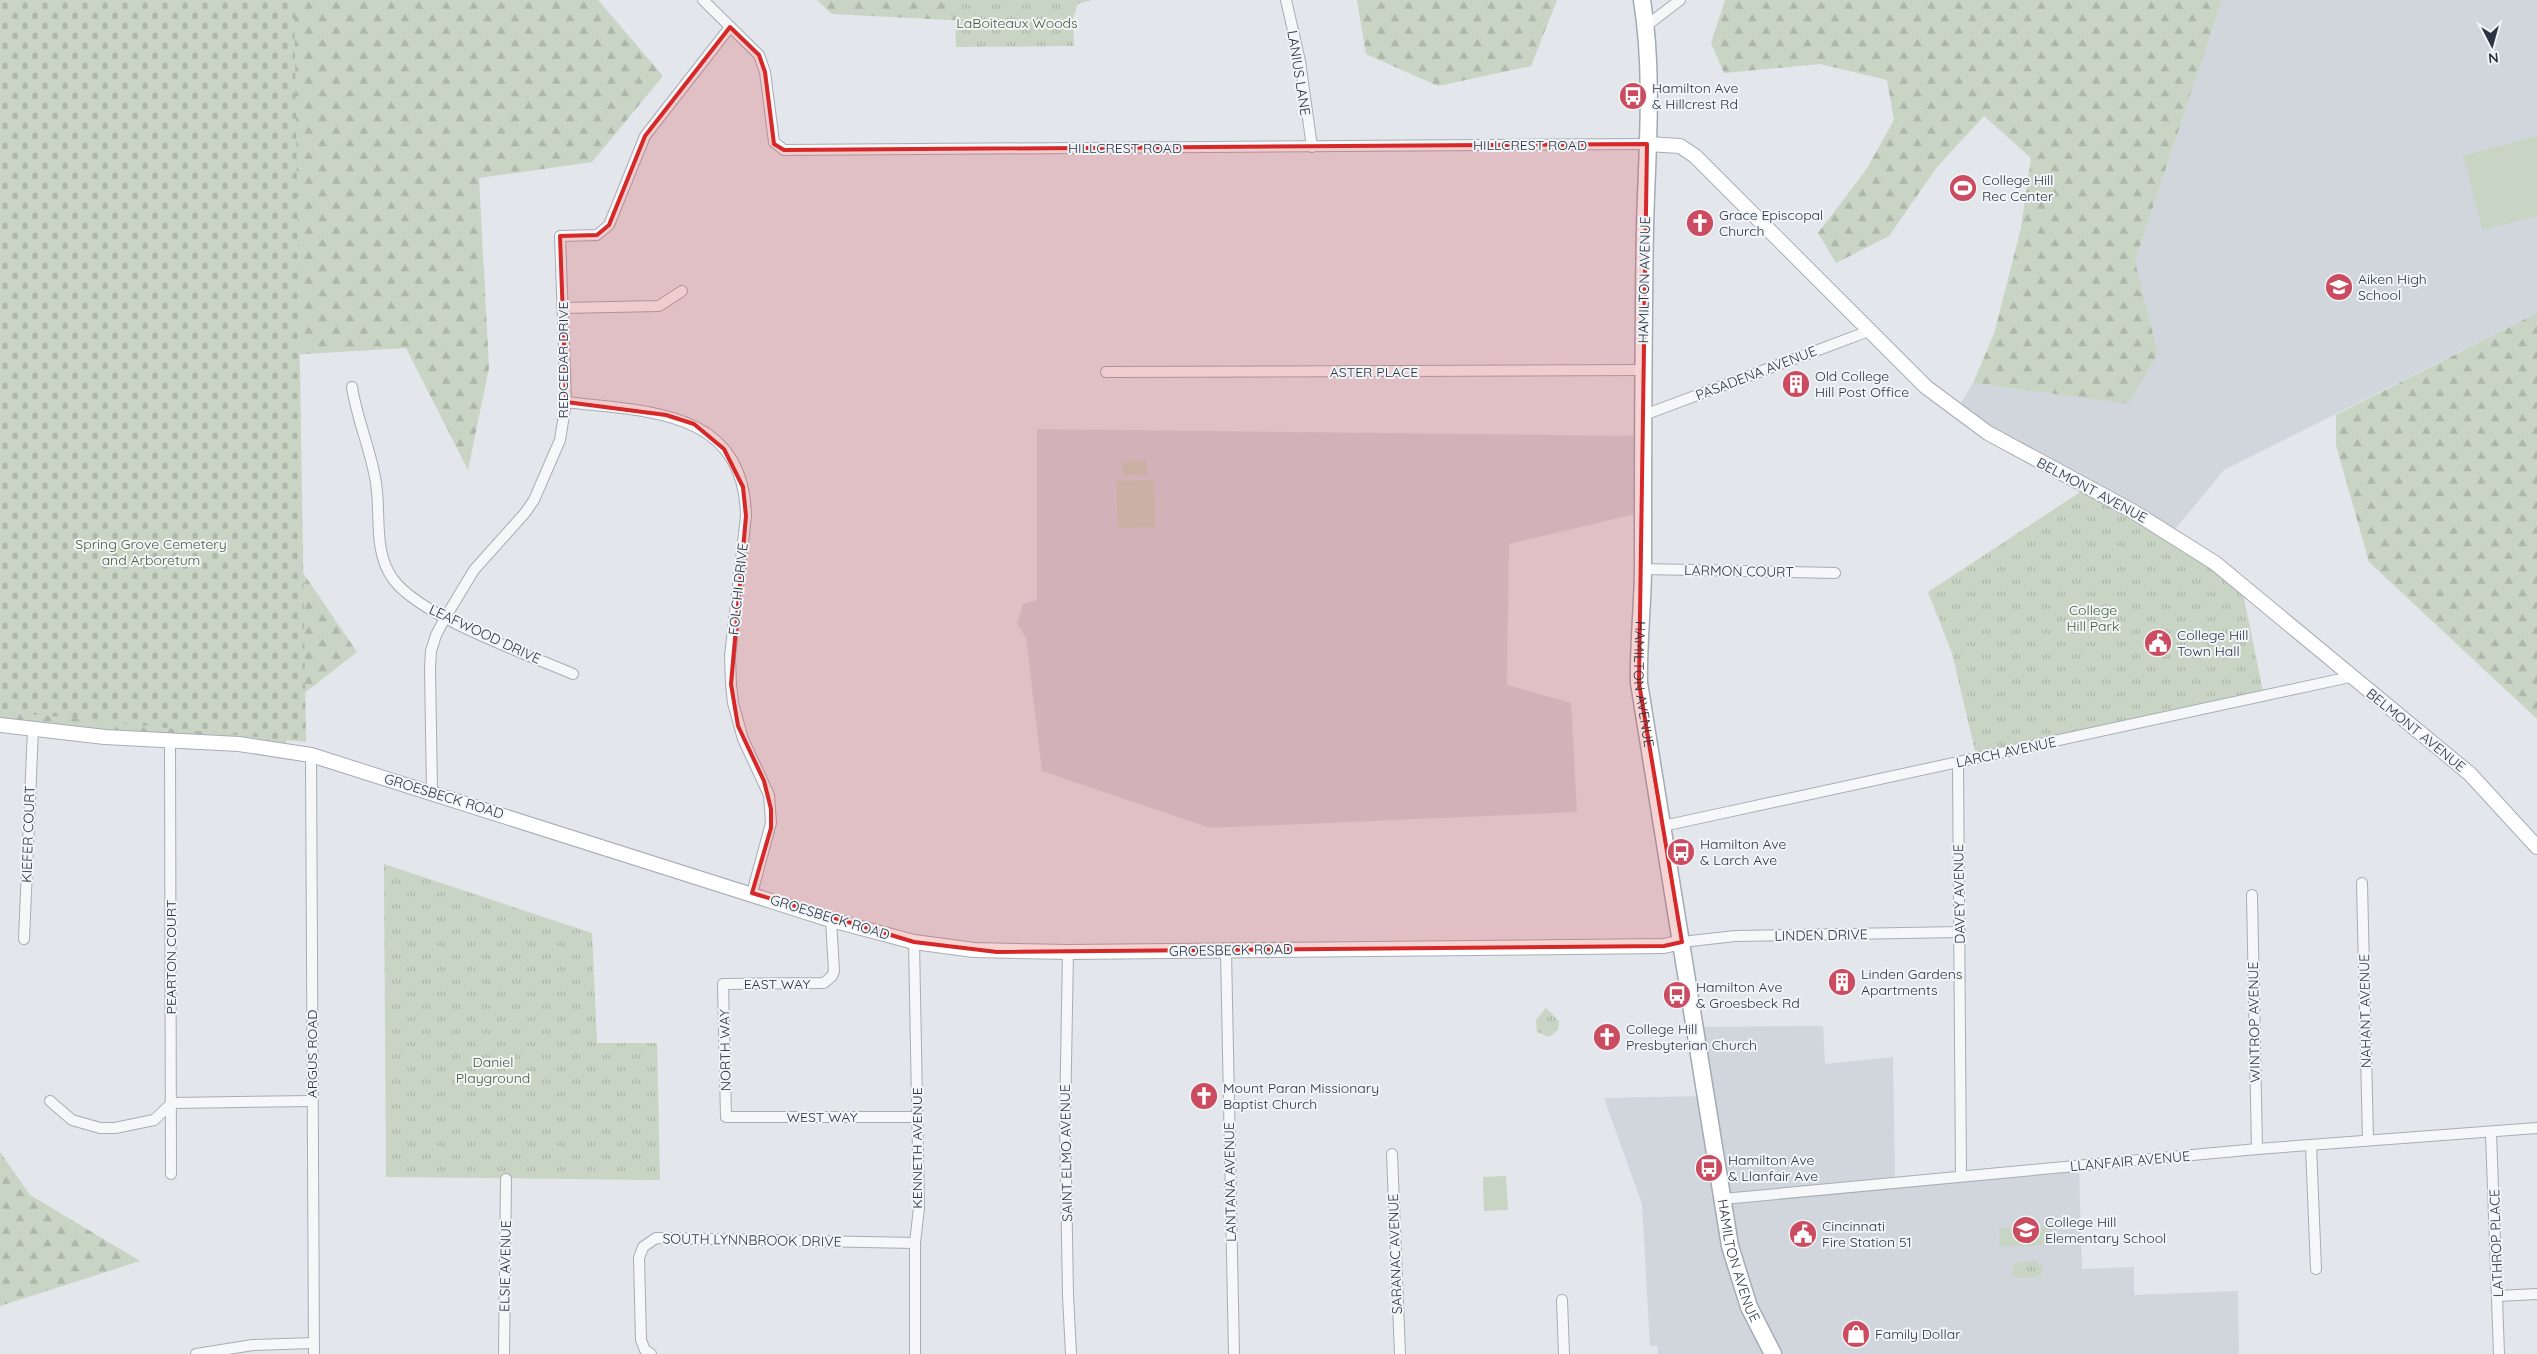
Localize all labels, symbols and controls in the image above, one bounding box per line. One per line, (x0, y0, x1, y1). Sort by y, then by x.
park label: LaBoiteaux Woods (956, 14, 1078, 32)
north arrow (2467, 20, 2517, 70)
street label: LANIUS LANE (1283, 29, 1315, 117)
text: N (2487, 48, 2499, 67)
place label: Hamilton Ave & Hillcrest Rd (1652, 79, 1739, 113)
bus stop icon: Hamilton Ave & Hillcrest Rd (1618, 81, 1648, 111)
street label: HILLCREST ROAD (1473, 136, 1587, 154)
street label: HILLCREST ROAD (1068, 139, 1182, 157)
place label: College Hill Rec Center (1982, 171, 2054, 205)
sports icon: College Hill Rec Center (1948, 173, 1978, 203)
place label: Grace Episcopal Church (1719, 206, 1823, 240)
church icon: Grace Episcopal Church (1685, 208, 1715, 238)
street label: HAMILTON AVENUE (1634, 216, 1654, 344)
place label: Aiken High School (2358, 270, 2427, 304)
school or university icon: Aiken High School (2324, 272, 2354, 302)
street label: REDCEDAR DRIVE (554, 301, 572, 418)
street label: PASADENA AVENUE (1693, 342, 1819, 404)
street label: ASTER PLACE (1330, 363, 1418, 381)
place label: Old College Hill Post Office (1815, 367, 1909, 401)
building icon: Old College Hill Post Office (1781, 369, 1811, 399)
street label: BELMONT AVENUE (2034, 453, 2150, 527)
park label: Spring Grove Cemetery and Arboretum (75, 535, 227, 569)
street label: FOLCHI DRIVE (724, 542, 752, 636)
street label: LARMON COURT (1684, 561, 1794, 581)
street label: LEAFWOOD DRIVE (426, 600, 544, 668)
park label: College Hill Park (2067, 601, 2119, 635)
street label: HAMILTON AVENUE (1630, 621, 1658, 749)
place label: College Hill Town Hall (2177, 626, 2248, 660)
public building icon: College Hill Town Hall (2143, 628, 2173, 658)
street label: BELMONT AVENUE (2363, 684, 2469, 776)
street label: LARCH AVENUE (1954, 733, 2058, 771)
street label: GROESBECK ROAD (382, 769, 506, 823)
street label: KIEFER COURT (17, 785, 39, 883)
place label: Hamilton Ave & Larch Ave (1700, 835, 1787, 869)
bus stop icon: Hamilton Ave & Larch Ave (1666, 837, 1696, 867)
street label: DAVEY AVENUE (1949, 844, 1969, 944)
street label: GROESBECK ROAD (768, 890, 892, 944)
street label: PEARTON COURT (162, 900, 180, 1014)
street label: LINDEN DRIVE (1774, 925, 1868, 945)
street label: GROESBECK ROAD (1169, 940, 1293, 960)
street label: NAHANT AVENUE (2355, 954, 2375, 1068)
street label: WINTROP AVENUE (2244, 961, 2264, 1083)
place label: Linden Gardens Apartments (1861, 965, 1962, 999)
building icon: Linden Gardens Apartments (1827, 967, 1857, 997)
street label: EAST WAY (744, 975, 810, 993)
place label: Hamilton Ave & Groesbeck Rd (1696, 978, 1800, 1012)
bus stop icon: Hamilton Ave & Groesbeck Rd (1662, 980, 1692, 1010)
street label: NORTH WAY (715, 1009, 735, 1091)
street label: ARGUS ROAD (303, 1010, 321, 1098)
place label: College Hill Presbyterian Church (1626, 1020, 1757, 1054)
church icon: College Hill Presbyterian Church (1592, 1022, 1622, 1052)
park label: Daniel Playground (456, 1053, 530, 1087)
place label: Mount Paran Missionary Baptist Church (1223, 1079, 1379, 1113)
church icon: Mount Paran Missionary Baptist Church (1189, 1081, 1219, 1111)
street label: SAINT ELMO AVENUE (1056, 1084, 1076, 1222)
street label: KENNETH AVENUE (908, 1087, 926, 1209)
street label: WEST WAY (786, 1108, 858, 1126)
street label: LANTANA AVENUE (1220, 1122, 1240, 1242)
street label: LLANFAIR AVENUE (2069, 1147, 2191, 1175)
place label: Hamilton Ave & Llanfair Ave (1728, 1151, 1818, 1185)
bus stop icon: Hamilton Ave & Llanfair Ave (1694, 1153, 1724, 1183)
street label: LATHROP PLACE (2485, 1189, 2507, 1297)
street label: SARANAC AVENUE (1384, 1193, 1406, 1315)
street label: HAMILTON AVENUE (1714, 1198, 1764, 1325)
place label: College Hill Elementary School (2045, 1213, 2166, 1247)
school or university icon: College Hill Elementary School (2011, 1215, 2041, 1245)
place label: Cincinnati Fire Station 51 (1822, 1217, 1912, 1251)
public building icon: Cincinnati Fire Station 51 (1788, 1219, 1818, 1249)
street label: ELSIE AVENUE (495, 1220, 515, 1312)
street label: SOUTH LYNNBROOK DRIVE (662, 1229, 842, 1251)
shop icon: Family Dollar (1841, 1319, 1871, 1349)
place label: Family Dollar (1875, 1325, 1961, 1343)

